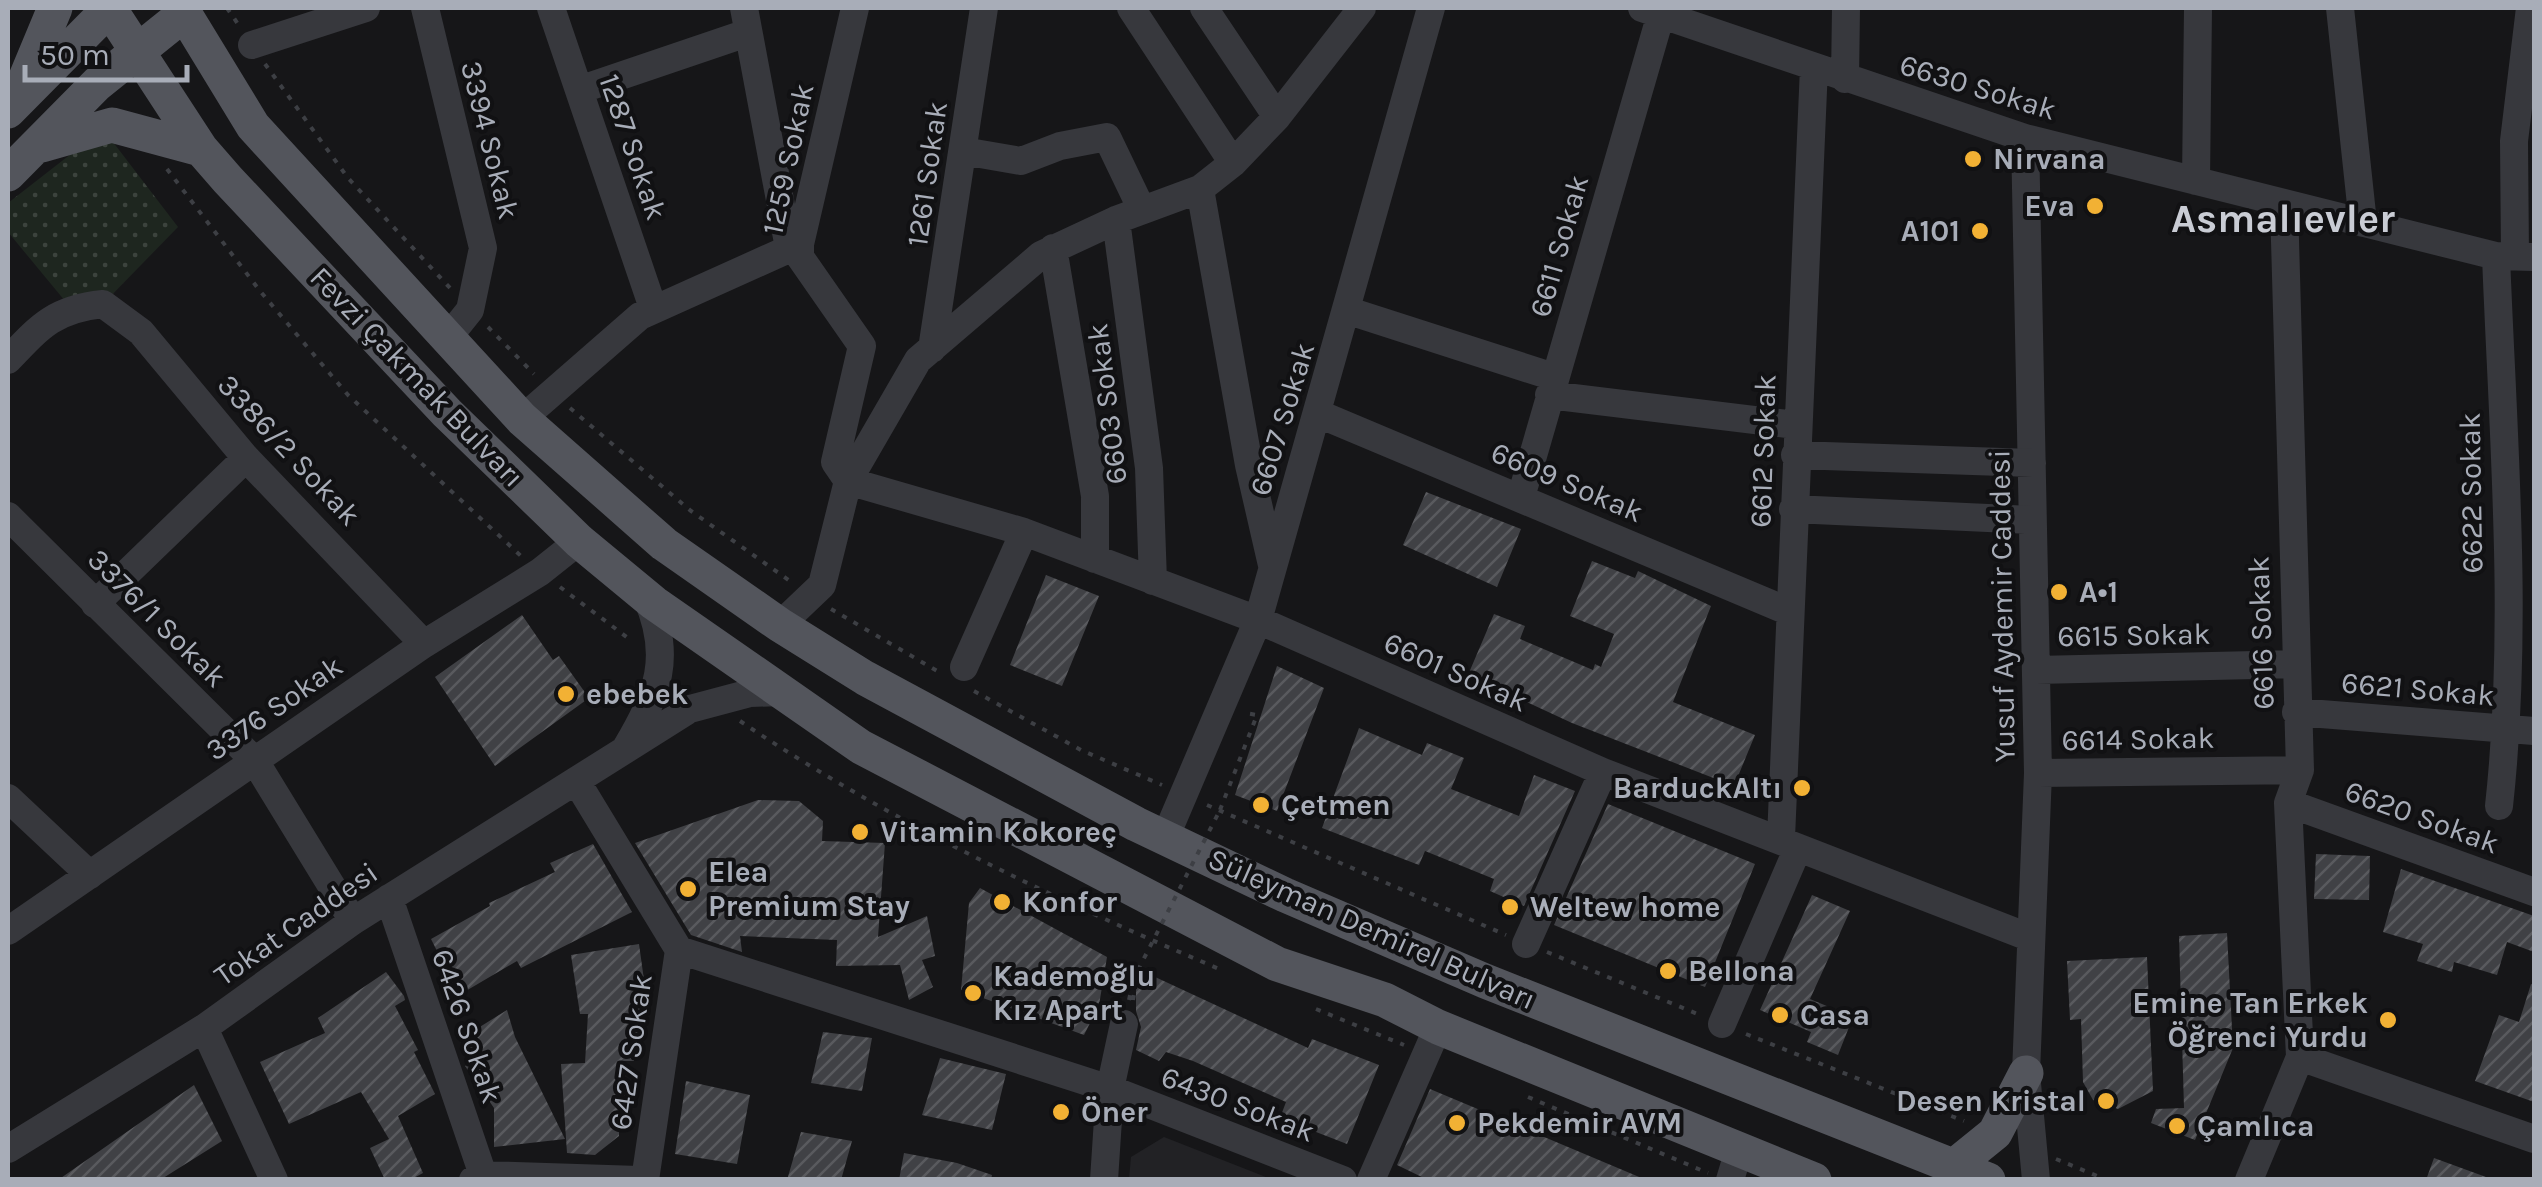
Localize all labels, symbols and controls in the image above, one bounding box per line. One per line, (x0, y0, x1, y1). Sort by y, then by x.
scale bar (25, 20, 188, 82)
text: 50 m (40, 37, 110, 73)
street label: 6630 Sokak (1895, 46, 2061, 128)
street label: 3394 Sokak (453, 57, 527, 223)
street label: 1287 Sokak (591, 69, 675, 225)
street label: 1259 Sokak (754, 80, 822, 238)
street label: 1261 Sokak (899, 99, 955, 249)
place label: Nirvana (1993, 141, 2106, 177)
marker: Nirvana (1962, 148, 1984, 170)
street label: 6611 Sokak (1522, 171, 1596, 321)
place label: Eva (2024, 188, 2075, 224)
marker: Eva (2084, 195, 2106, 217)
district label: Asmalıevler (2171, 195, 2395, 242)
place label: A101 (1901, 213, 1960, 249)
marker: A101 (1969, 220, 1991, 242)
street label: Fevzi Çakmak Bulvarı (302, 259, 532, 495)
street label: 6603 Sokak (1079, 321, 1135, 487)
street label: 6607 Sokak (1242, 338, 1322, 500)
street label: 3386/2 Sokak (210, 367, 368, 533)
street label: 6612 Sokak (1742, 374, 1784, 528)
street label: 6622 Sokak (2452, 412, 2490, 574)
street label: 6609 Sokak (1486, 434, 1648, 530)
street label: Yusuf Aydemir Caddesi (1981, 449, 2023, 763)
street label: 3376/1 Sokak (80, 541, 234, 695)
street label: 6616 Sokak (2240, 556, 2282, 710)
place label: A•1 (2079, 574, 2118, 610)
marker: A•1 (2048, 581, 2070, 603)
street label: 6615 Sokak (2057, 616, 2211, 654)
street label: 6601 Sokak (1378, 624, 1534, 720)
street label: 3376 Sokak (199, 648, 349, 768)
street label: 6621 Sokak (2340, 664, 2496, 714)
place label: ebebek (586, 676, 689, 712)
marker: ebebek (555, 683, 577, 705)
street label: 6614 Sokak (2061, 720, 2215, 758)
place label: BarduckAltı (1613, 770, 1782, 806)
street label: 6620 Sokak (2340, 772, 2504, 862)
marker: BarduckAltı (1791, 777, 1813, 799)
place label: Çetmen (1281, 787, 1391, 823)
marker: Çetmen (1250, 794, 1272, 816)
place label: Vitamin Kokoreç (880, 814, 1117, 850)
marker: Vitamin Kokoreç (849, 821, 871, 843)
street label: Süleyman Demirel Bulvarı (1203, 840, 1541, 1018)
street label: Tokat Caddesi (207, 854, 385, 994)
place label: Elea Premium Stay (708, 854, 910, 924)
marker: Elea Premium Stay (677, 878, 699, 900)
place label: Konfor (1022, 884, 1117, 920)
place label: Weltew home (1530, 889, 1720, 925)
marker: Konfor (991, 891, 1013, 913)
marker: Weltew home (1499, 896, 1521, 918)
street label: 6426 Sokak (424, 944, 510, 1108)
place label: Bellona (1688, 953, 1795, 989)
place label: Kademoğlu Kız Apart (993, 958, 1155, 1028)
marker: Bellona (1657, 960, 1679, 982)
street label: 6427 Sokak (602, 972, 660, 1132)
marker: Kademoğlu Kız Apart (962, 982, 984, 1004)
place label: Emine Tan Erkek Öğrenci Yurdu (2132, 985, 2368, 1055)
place label: Casa (1800, 997, 1870, 1033)
marker: Casa (1769, 1004, 1791, 1026)
marker: Emine Tan Erkek Öğrenci Yurdu (2377, 1009, 2399, 1031)
street label: 6430 Sokak (1156, 1058, 1320, 1150)
place label: Desen Kristal (1896, 1083, 2086, 1119)
marker: Desen Kristal (2095, 1090, 2117, 1112)
place label: Öner (1081, 1094, 1148, 1130)
marker: Öner (1050, 1101, 1072, 1123)
place label: Pekdemir AVM (1477, 1105, 1682, 1141)
place label: Çamlıca (2197, 1108, 2314, 1144)
marker: Pekdemir AVM (1446, 1112, 1468, 1134)
marker: Çamlıca (2166, 1115, 2188, 1137)

